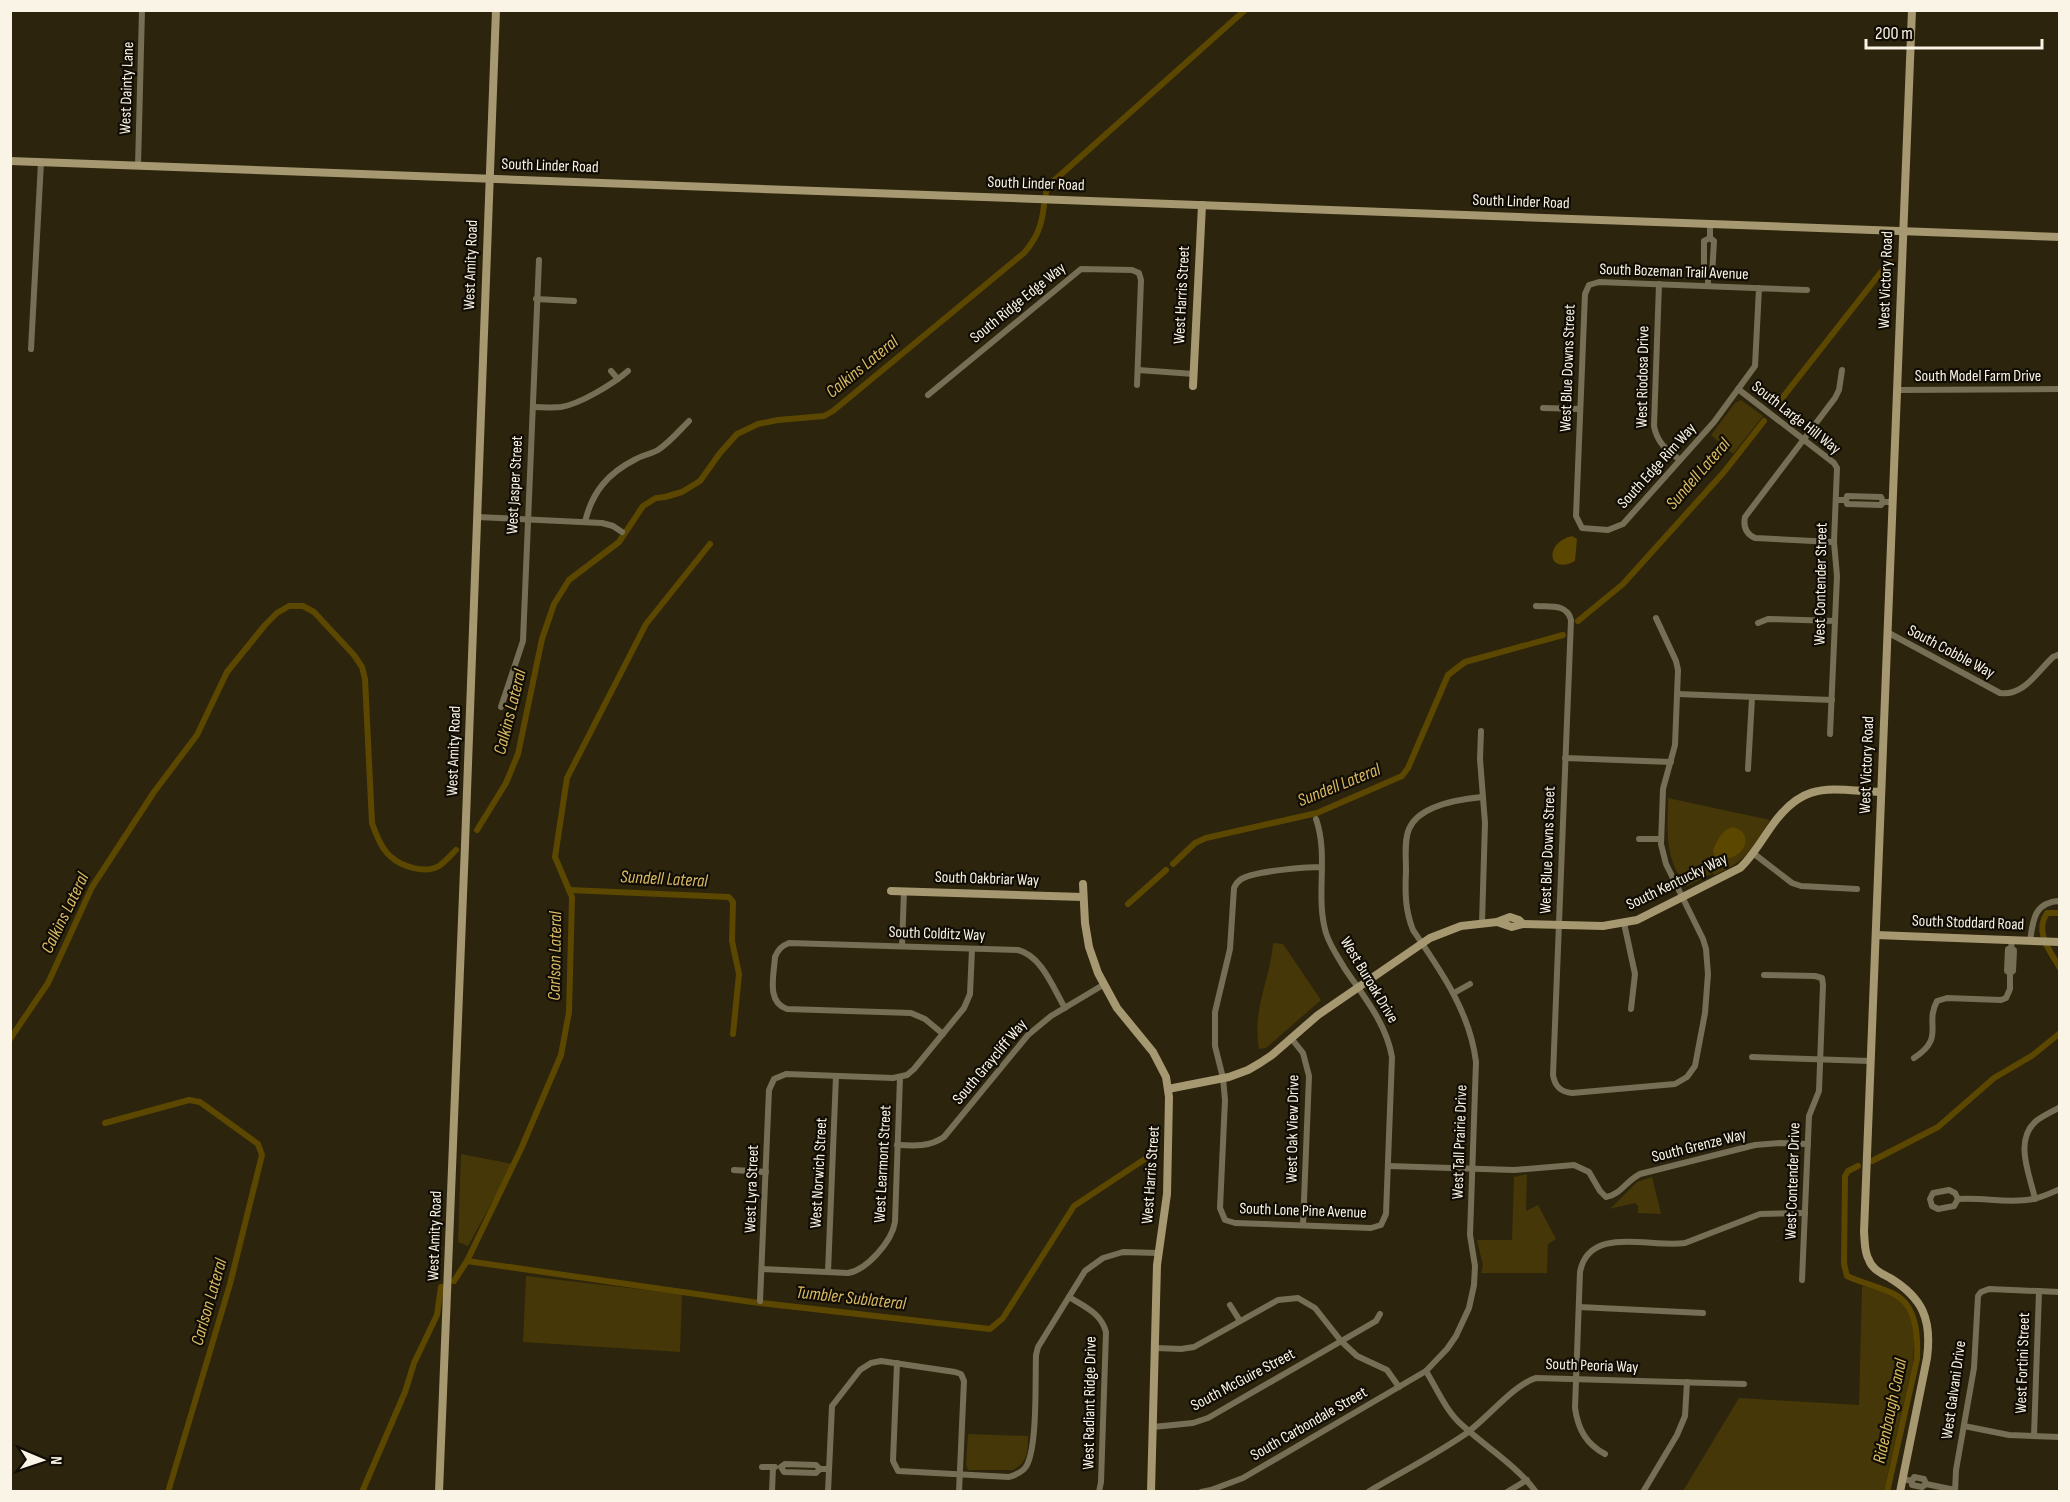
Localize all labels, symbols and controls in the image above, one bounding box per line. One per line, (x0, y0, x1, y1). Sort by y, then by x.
scale bar (1866, 12, 2042, 50)
text: 200 m (1875, 23, 1913, 44)
street label: West Dainty Lane (116, 41, 138, 135)
street label: South Linder Road (501, 155, 599, 177)
street label: South Linder Road (987, 173, 1085, 195)
street label: South Linder Road (1472, 191, 1570, 213)
street label: West Amity Road (460, 219, 482, 311)
street label: West Victory Road (1875, 231, 1897, 329)
street label: West Harris Street (1170, 245, 1194, 345)
street label: South Ridge Edge Way (966, 259, 1070, 347)
street label: South Bozeman Trail Avenue (1599, 260, 1749, 284)
street label: West Blue Downs Street (1556, 304, 1580, 432)
street label: West Riodosa Drive (1633, 326, 1653, 428)
water label: Calkins Lateral (822, 331, 903, 403)
street label: South Model Farm Drive (1915, 367, 2041, 386)
street label: South Large Hill Way (1748, 377, 1844, 459)
street label: South Edge Rim Way (1614, 419, 1700, 513)
water label: Sundell Lateral (1661, 434, 1735, 514)
street label: West Jasper Street (503, 435, 527, 535)
street label: West Contender Street (1810, 522, 1832, 646)
street label: South Cobble Way (1904, 621, 1998, 683)
water label: Calkins Lateral (489, 667, 531, 757)
street label: West Amity Road (443, 705, 465, 797)
street label: West Victory Road (1856, 716, 1878, 814)
water label: Sundell Lateral (1295, 759, 1384, 811)
street label: West Blue Downs Street (1536, 786, 1560, 914)
street label: South Kentucky Way (1623, 849, 1731, 915)
water label: Sundell Lateral (620, 866, 709, 892)
street label: South Oakbriar Way (935, 868, 1039, 890)
water label: Calkins Lateral (37, 869, 94, 957)
water label: Carlson Lateral (544, 910, 566, 1001)
street label: South Stoddard Road (1911, 912, 2025, 934)
street label: South Colditz Way (888, 923, 986, 945)
street label: West Buroak Drive (1336, 933, 1402, 1027)
street label: South Graycliff Way (949, 1015, 1031, 1109)
street label: West Oak View Drive (1283, 1075, 1303, 1183)
street label: West Tall Prairie Drive (1449, 1084, 1471, 1200)
street label: West Learmont Street (870, 1105, 896, 1223)
street label: West Norwich Street (807, 1117, 831, 1229)
street label: West Contender Drive (1781, 1122, 1805, 1240)
street label: West Harris Street (1138, 1125, 1164, 1225)
street label: South Grenze Way (1650, 1125, 1748, 1167)
street label: West Lyra Street (741, 1144, 763, 1233)
street label: West Amity Road (424, 1190, 446, 1282)
street label: South Lone Pine Avenue (1239, 1199, 1367, 1223)
water label: Carlson Lateral (187, 1256, 232, 1348)
water label: Tumbler Sublateral (795, 1282, 908, 1314)
street label: West Fortini Street (2012, 1312, 2034, 1414)
street label: West Radiant Ridge Drive (1079, 1336, 1101, 1470)
street label: West Galvani Drive (1938, 1340, 1970, 1440)
street label: South McGuire Street (1188, 1345, 1298, 1415)
street label: South Peoria Way (1545, 1355, 1639, 1377)
water label: Ridenbaugh Canal (1869, 1356, 1912, 1465)
street label: South Carbondale Street (1247, 1383, 1371, 1465)
north arrow (12, 1430, 72, 1490)
text: N (46, 1456, 65, 1465)

